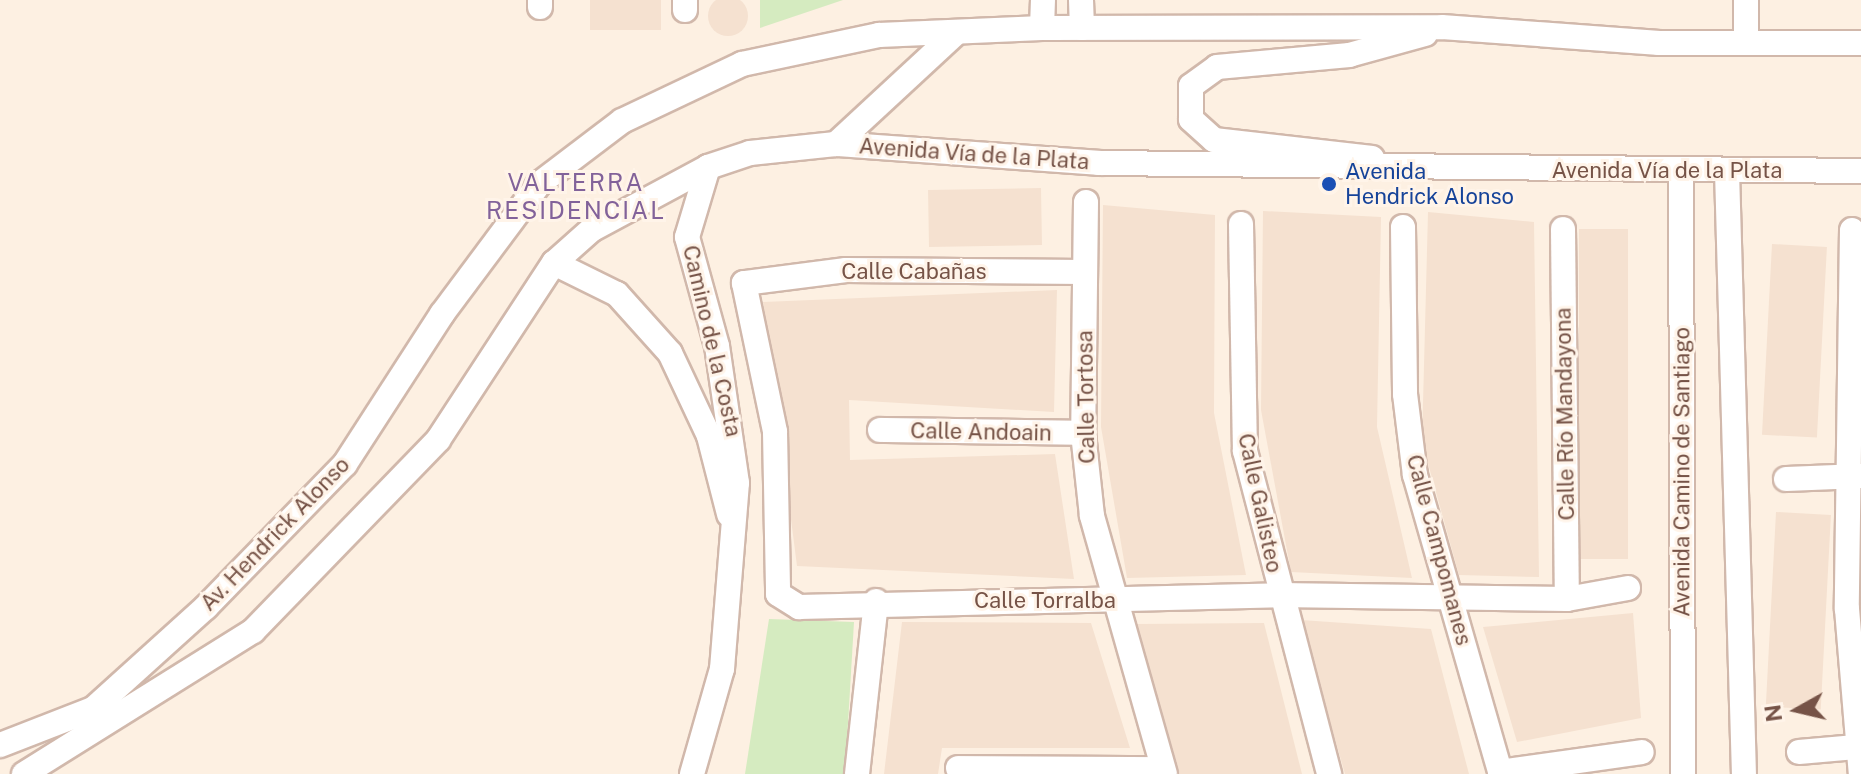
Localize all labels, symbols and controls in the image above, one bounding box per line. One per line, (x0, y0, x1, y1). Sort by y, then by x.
street label: Avenida Vía de la Plata (857, 133, 1091, 175)
place label: Avenida Hendrick Alonso (1345, 158, 1514, 210)
street label: Avenida Vía de la Plata (1551, 158, 1783, 184)
district label: VALTERRA RESIDENCIAL (486, 169, 666, 225)
marker: Avenida Hendrick Alonso (1320, 175, 1338, 193)
street label: Camino de la Costa (677, 242, 747, 440)
street label: Calle Cabañas (841, 259, 987, 285)
street label: Calle Río Mandayona (1550, 307, 1580, 521)
street label: Avenida Camino de Santiago (1669, 327, 1695, 617)
street label: Calle Tortosa (1072, 330, 1100, 464)
street label: Calle Andoain (910, 418, 1052, 446)
street label: Calle Galisteo (1232, 431, 1288, 575)
street label: Av. Hendrick Alonso (195, 452, 355, 616)
street label: Calle Campomanes (1401, 452, 1477, 648)
street label: Calle Torralba (974, 588, 1116, 614)
north arrow (1757, 670, 1837, 750)
text: N (1759, 703, 1787, 724)

